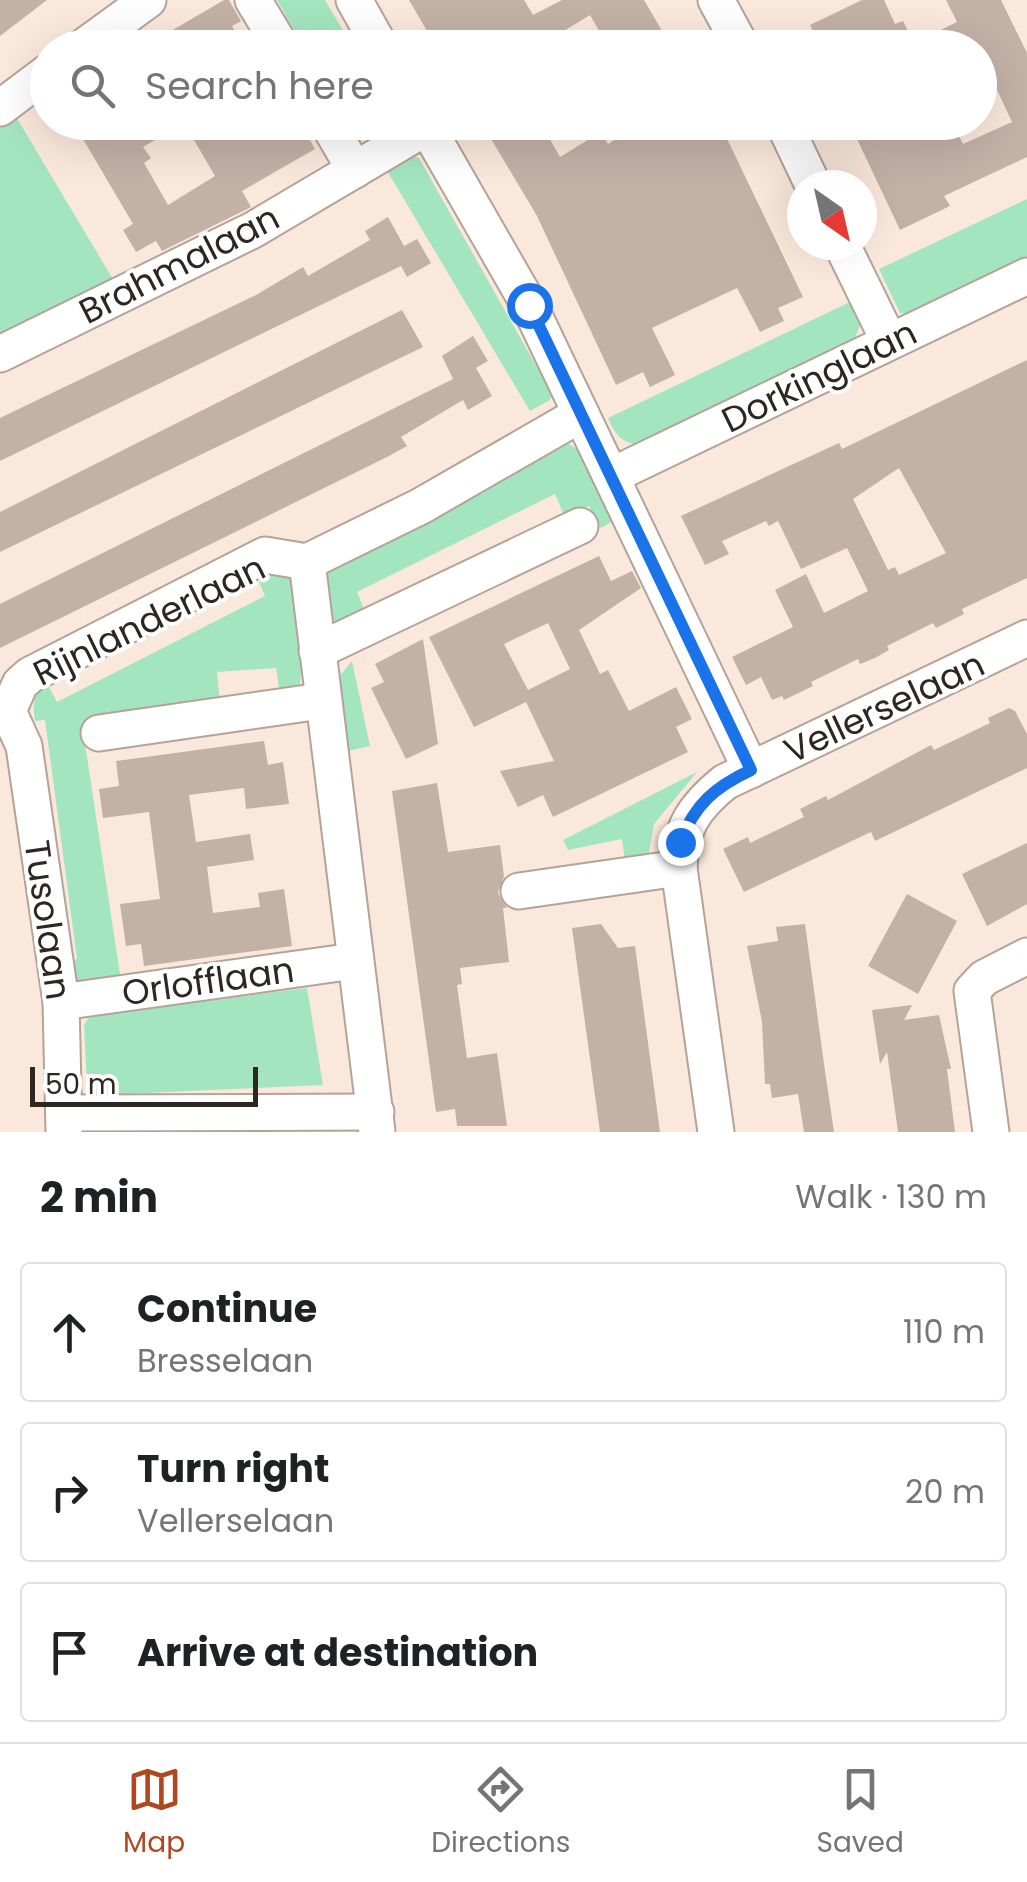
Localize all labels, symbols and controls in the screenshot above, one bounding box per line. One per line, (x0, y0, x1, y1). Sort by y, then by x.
search box (30, 30, 997, 140)
icon: search (65, 58, 120, 113)
text: Search here (145, 59, 374, 112)
north arrow (787, 170, 877, 260)
street label: Brahmalaan (70, 193, 288, 335)
route start (507, 283, 553, 329)
street label: Dorkinglaan (713, 308, 925, 444)
street label: Rijnlanderlaan (25, 543, 273, 697)
street label: Vellerselaan (776, 639, 992, 775)
route end (658, 820, 704, 866)
street label: Tusolaan (13, 837, 83, 1003)
street label: Orlofflaan (119, 945, 297, 1017)
scale bar (30, 1062, 258, 1106)
text: 50 m (45, 1065, 116, 1104)
text: 2 min (40, 1168, 158, 1227)
text: Walk · 130 m (795, 1174, 987, 1219)
text: Continue (137, 1282, 317, 1335)
icon: ahead (42, 1305, 97, 1360)
text: 110 m (903, 1309, 985, 1354)
text: Bresselaan (137, 1338, 313, 1383)
text: Turn right (137, 1442, 329, 1495)
icon: right (42, 1465, 97, 1520)
text: 20 m (905, 1469, 985, 1514)
text: Vellerselaan (137, 1498, 334, 1543)
icon: arrive (42, 1625, 97, 1680)
text: Arrive at destination (137, 1626, 538, 1679)
tab: Map (123, 1762, 185, 1864)
tab: Directions (431, 1762, 570, 1864)
tab: Saved (817, 1762, 904, 1864)

